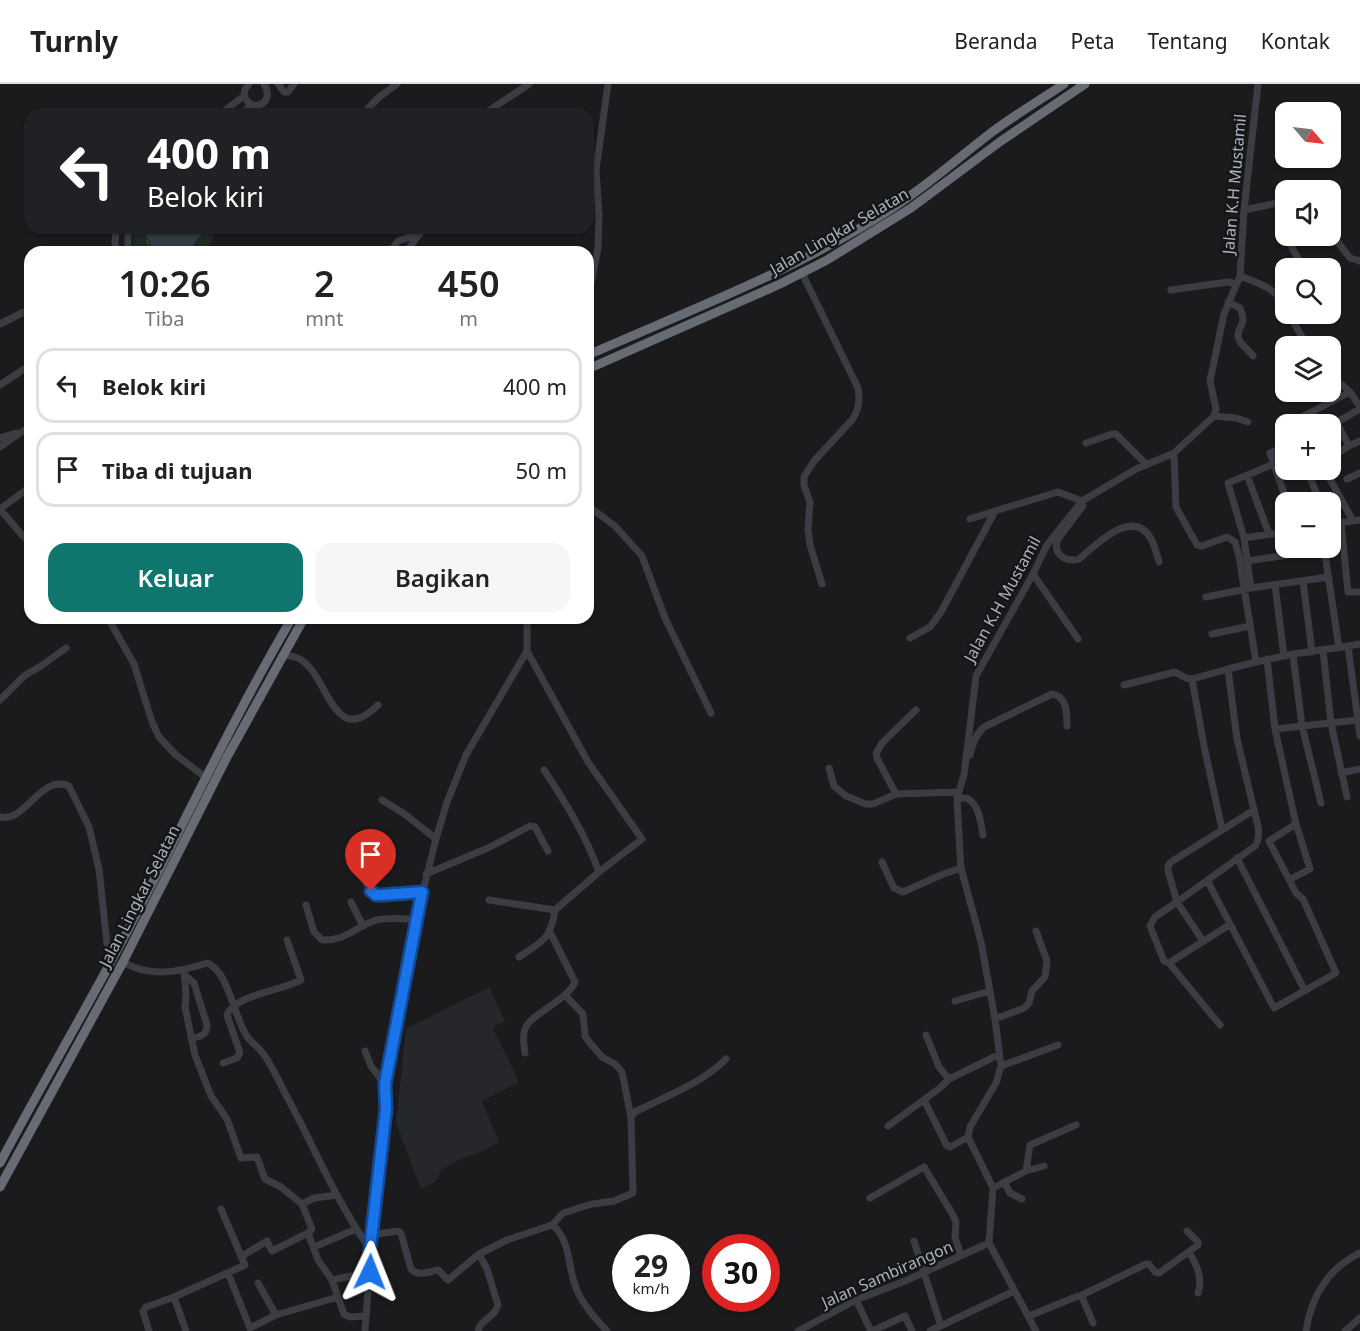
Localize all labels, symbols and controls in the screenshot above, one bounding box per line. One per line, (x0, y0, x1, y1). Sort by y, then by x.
text: Turnly (30, 22, 118, 60)
text: Beranda (954, 27, 1038, 55)
text: Peta (1071, 27, 1114, 55)
text: Tentang (1147, 27, 1228, 55)
text: Kontak (1261, 27, 1330, 55)
north arrow (1275, 102, 1341, 168)
map controls (1275, 102, 1341, 558)
street label: Jalan K.H Mustamil (1217, 113, 1251, 257)
text: 400 m (147, 124, 271, 181)
icon: left (48, 132, 126, 210)
text: Belok kiri (147, 178, 264, 215)
button: sound (1275, 180, 1341, 246)
street label: Jalan Lingkar Selatan (764, 182, 912, 281)
button: search (1275, 258, 1341, 324)
text: 10:26 (118, 259, 211, 308)
text: 2 (314, 259, 335, 308)
text: 450 (438, 259, 500, 308)
text: Tiba (145, 305, 184, 332)
text: mnt (305, 305, 343, 332)
text: m (459, 305, 478, 332)
button: layers (1275, 336, 1341, 402)
icon: left (51, 369, 84, 402)
text: Belok kiri (102, 371, 206, 401)
text: 400 m (503, 371, 567, 401)
button: + (1275, 414, 1341, 480)
icon: arrive (51, 453, 84, 486)
text: Tiba di tujuan (102, 455, 252, 485)
text: 50 m (516, 455, 567, 485)
button: − (1275, 492, 1341, 558)
street label: Jalan K.H Mustamil (957, 532, 1046, 668)
button: Keluar (48, 543, 303, 612)
button: Bagikan (315, 543, 570, 612)
street label: Jalan Lingkar Selatan (93, 821, 184, 973)
pin (345, 829, 396, 891)
icon: arrive (354, 838, 387, 871)
speed limit sign: 30 (702, 1234, 780, 1312)
street label: Jalan Sambirangon (816, 1235, 956, 1314)
position arrow (338, 1240, 402, 1304)
text: 29 (634, 1245, 668, 1286)
text: km/h (633, 1278, 669, 1298)

